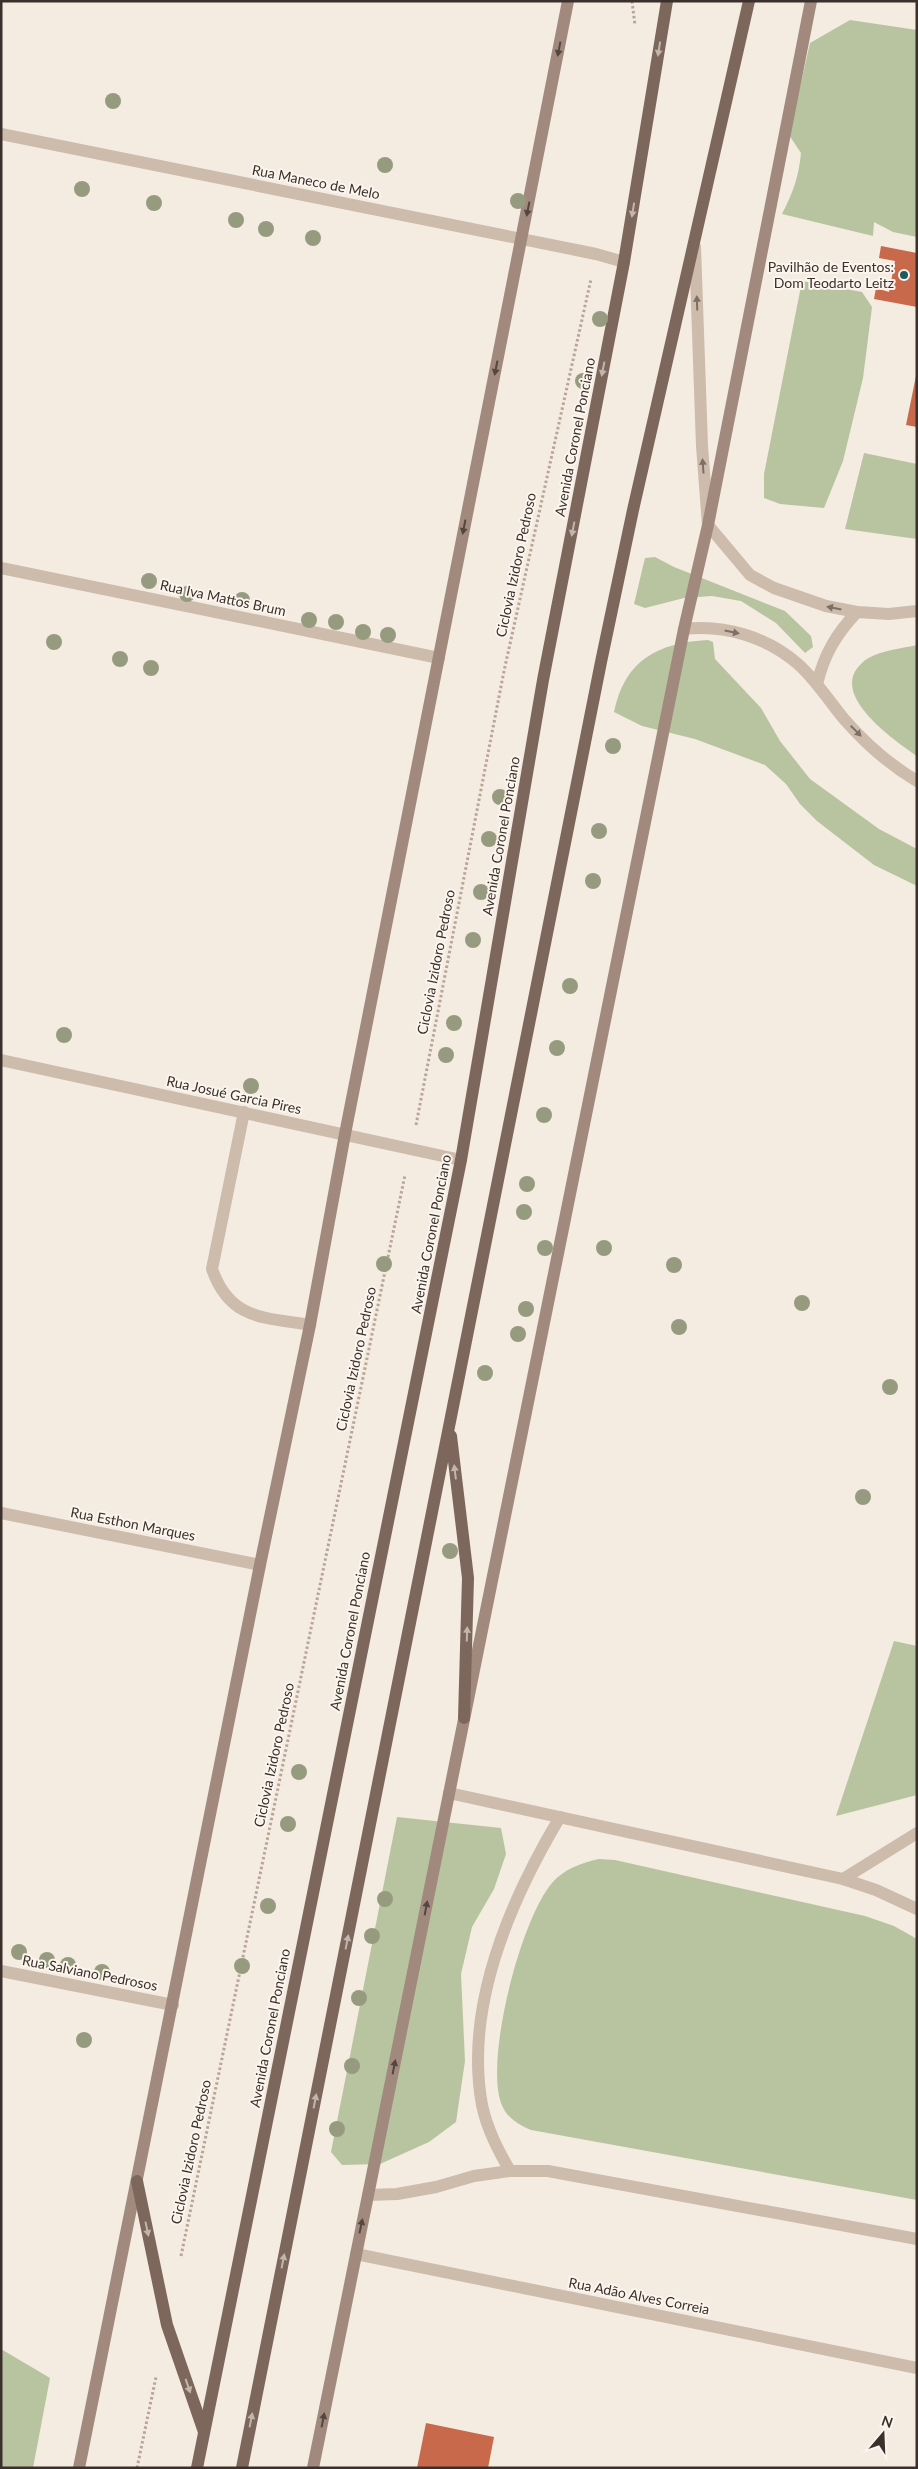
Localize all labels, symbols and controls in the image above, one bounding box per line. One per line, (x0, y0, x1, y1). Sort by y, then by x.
one-way arrow (555, 42, 563, 57)
one-way arrow (655, 42, 663, 58)
street label: Rua Maneco de Melo (251, 161, 382, 202)
one-way arrow (523, 201, 531, 217)
one-way arrow (628, 202, 636, 218)
place label: Pavilhão de Eventos: Dom Teodarto Leitz (768, 258, 894, 291)
marker: Pavilhão de Eventos: Dom Teodarto Leitz (898, 269, 910, 281)
one-way arrow (693, 295, 701, 311)
street label: Avenida Coronel Ponciano (551, 356, 598, 518)
one-way arrow (492, 360, 500, 376)
one-way arrow (599, 362, 607, 378)
one-way arrow (699, 457, 707, 473)
street label: Ciclovia Izidoro Pedroso (492, 491, 539, 639)
one-way arrow (460, 520, 468, 536)
one-way arrow (568, 521, 576, 537)
street label: Rua Iva Mattos Brum (159, 576, 288, 619)
one-way arrow (825, 603, 841, 611)
one-way arrow (725, 628, 740, 636)
one-way arrow (850, 725, 862, 737)
street label: Avenida Coronel Ponciano (478, 755, 523, 917)
street label: Ciclovia Izidoro Pedroso (413, 888, 458, 1036)
street label: Rua Josué Garcia Pires (165, 1072, 303, 1117)
street label: Avenida Coronel Ponciano (407, 1153, 454, 1315)
street label: Ciclovia Izidoro Pedroso (332, 1285, 379, 1433)
one-way arrow (451, 1464, 459, 1480)
street label: Rua Esthon Marques (69, 1503, 197, 1544)
street label: Avenida Coronel Ponciano (326, 1550, 373, 1712)
one-way arrow (463, 1626, 471, 1642)
street label: Ciclovia Izidoro Pedroso (250, 1681, 297, 1829)
one-way arrow (422, 1899, 430, 1915)
one-way arrow (343, 1933, 351, 1949)
street label: Avenida Coronel Ponciano (246, 1947, 293, 2109)
street label: Rua Salviano Pedrosos (21, 1951, 159, 1994)
one-way arrow (390, 2059, 398, 2075)
street label: Ciclovia Izidoro Pedroso (167, 2078, 214, 2226)
one-way arrow (311, 2093, 319, 2109)
one-way arrow (358, 2218, 366, 2234)
one-way arrow (143, 2222, 151, 2237)
one-way arrow (279, 2253, 287, 2268)
street label: Rua Adão Alves Correia (567, 2274, 711, 2318)
one-way arrow (184, 2379, 192, 2394)
north arrow (858, 2409, 908, 2459)
text: N (880, 2411, 895, 2431)
one-way arrow (248, 2412, 256, 2428)
one-way arrow (319, 2412, 327, 2428)

